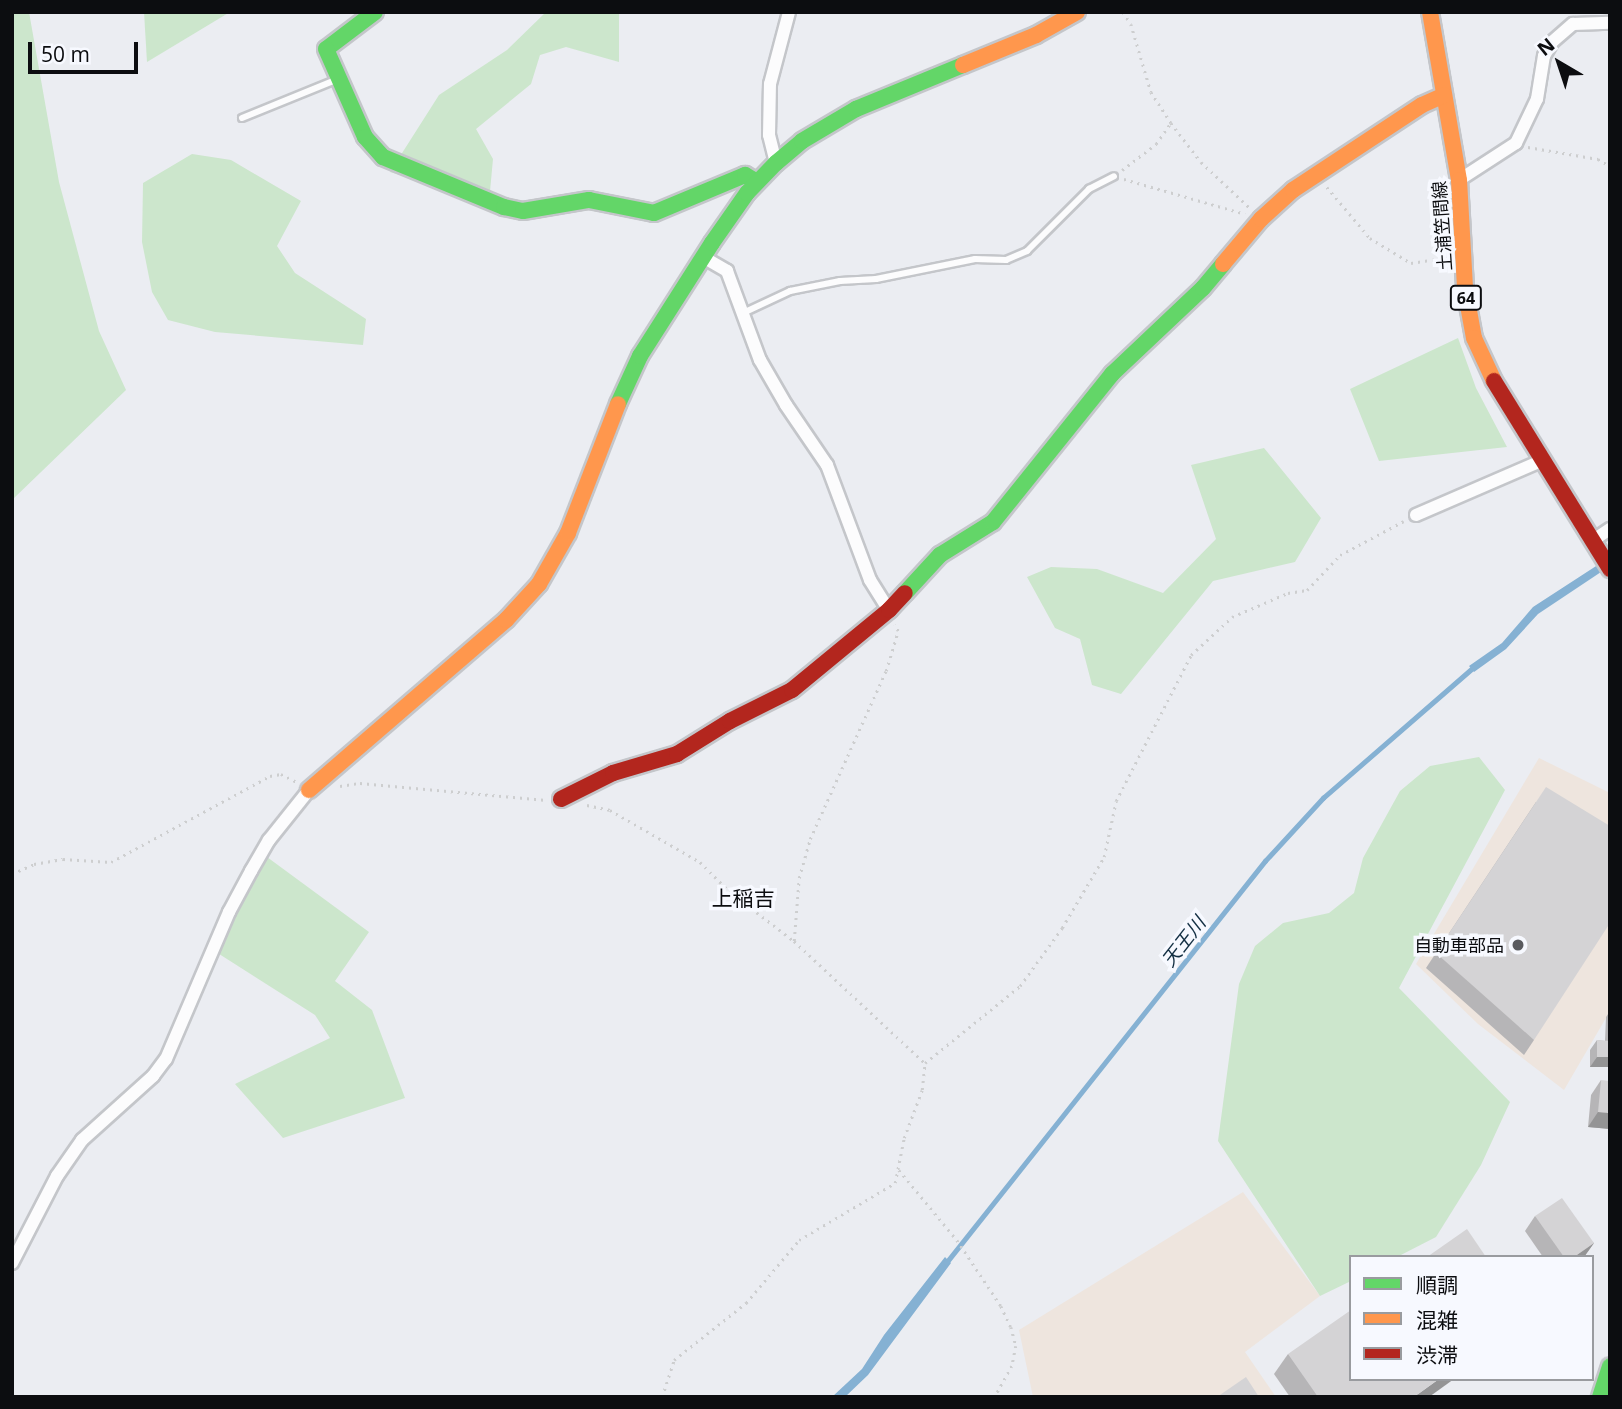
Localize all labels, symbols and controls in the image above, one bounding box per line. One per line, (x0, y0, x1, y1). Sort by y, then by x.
scale bar (32, 28, 142, 72)
north arrow (1524, 28, 1594, 98)
text: N (1532, 32, 1560, 62)
text: 50 m (41, 40, 90, 68)
street label: 土浦笠間線 (1428, 180, 1456, 272)
road number: 64 (1448, 286, 1484, 310)
district label: 上稲吉 (712, 885, 774, 911)
water label: 天王川 (1157, 913, 1211, 971)
place label: 自動車部品 (1414, 934, 1504, 956)
marker: 自動車部品 (1510, 937, 1526, 953)
legend (1349, 1255, 1594, 1381)
text: 順調 (1416, 1271, 1458, 1299)
text: 混雑 (1416, 1306, 1458, 1334)
text: 渋滞 (1416, 1341, 1458, 1369)

